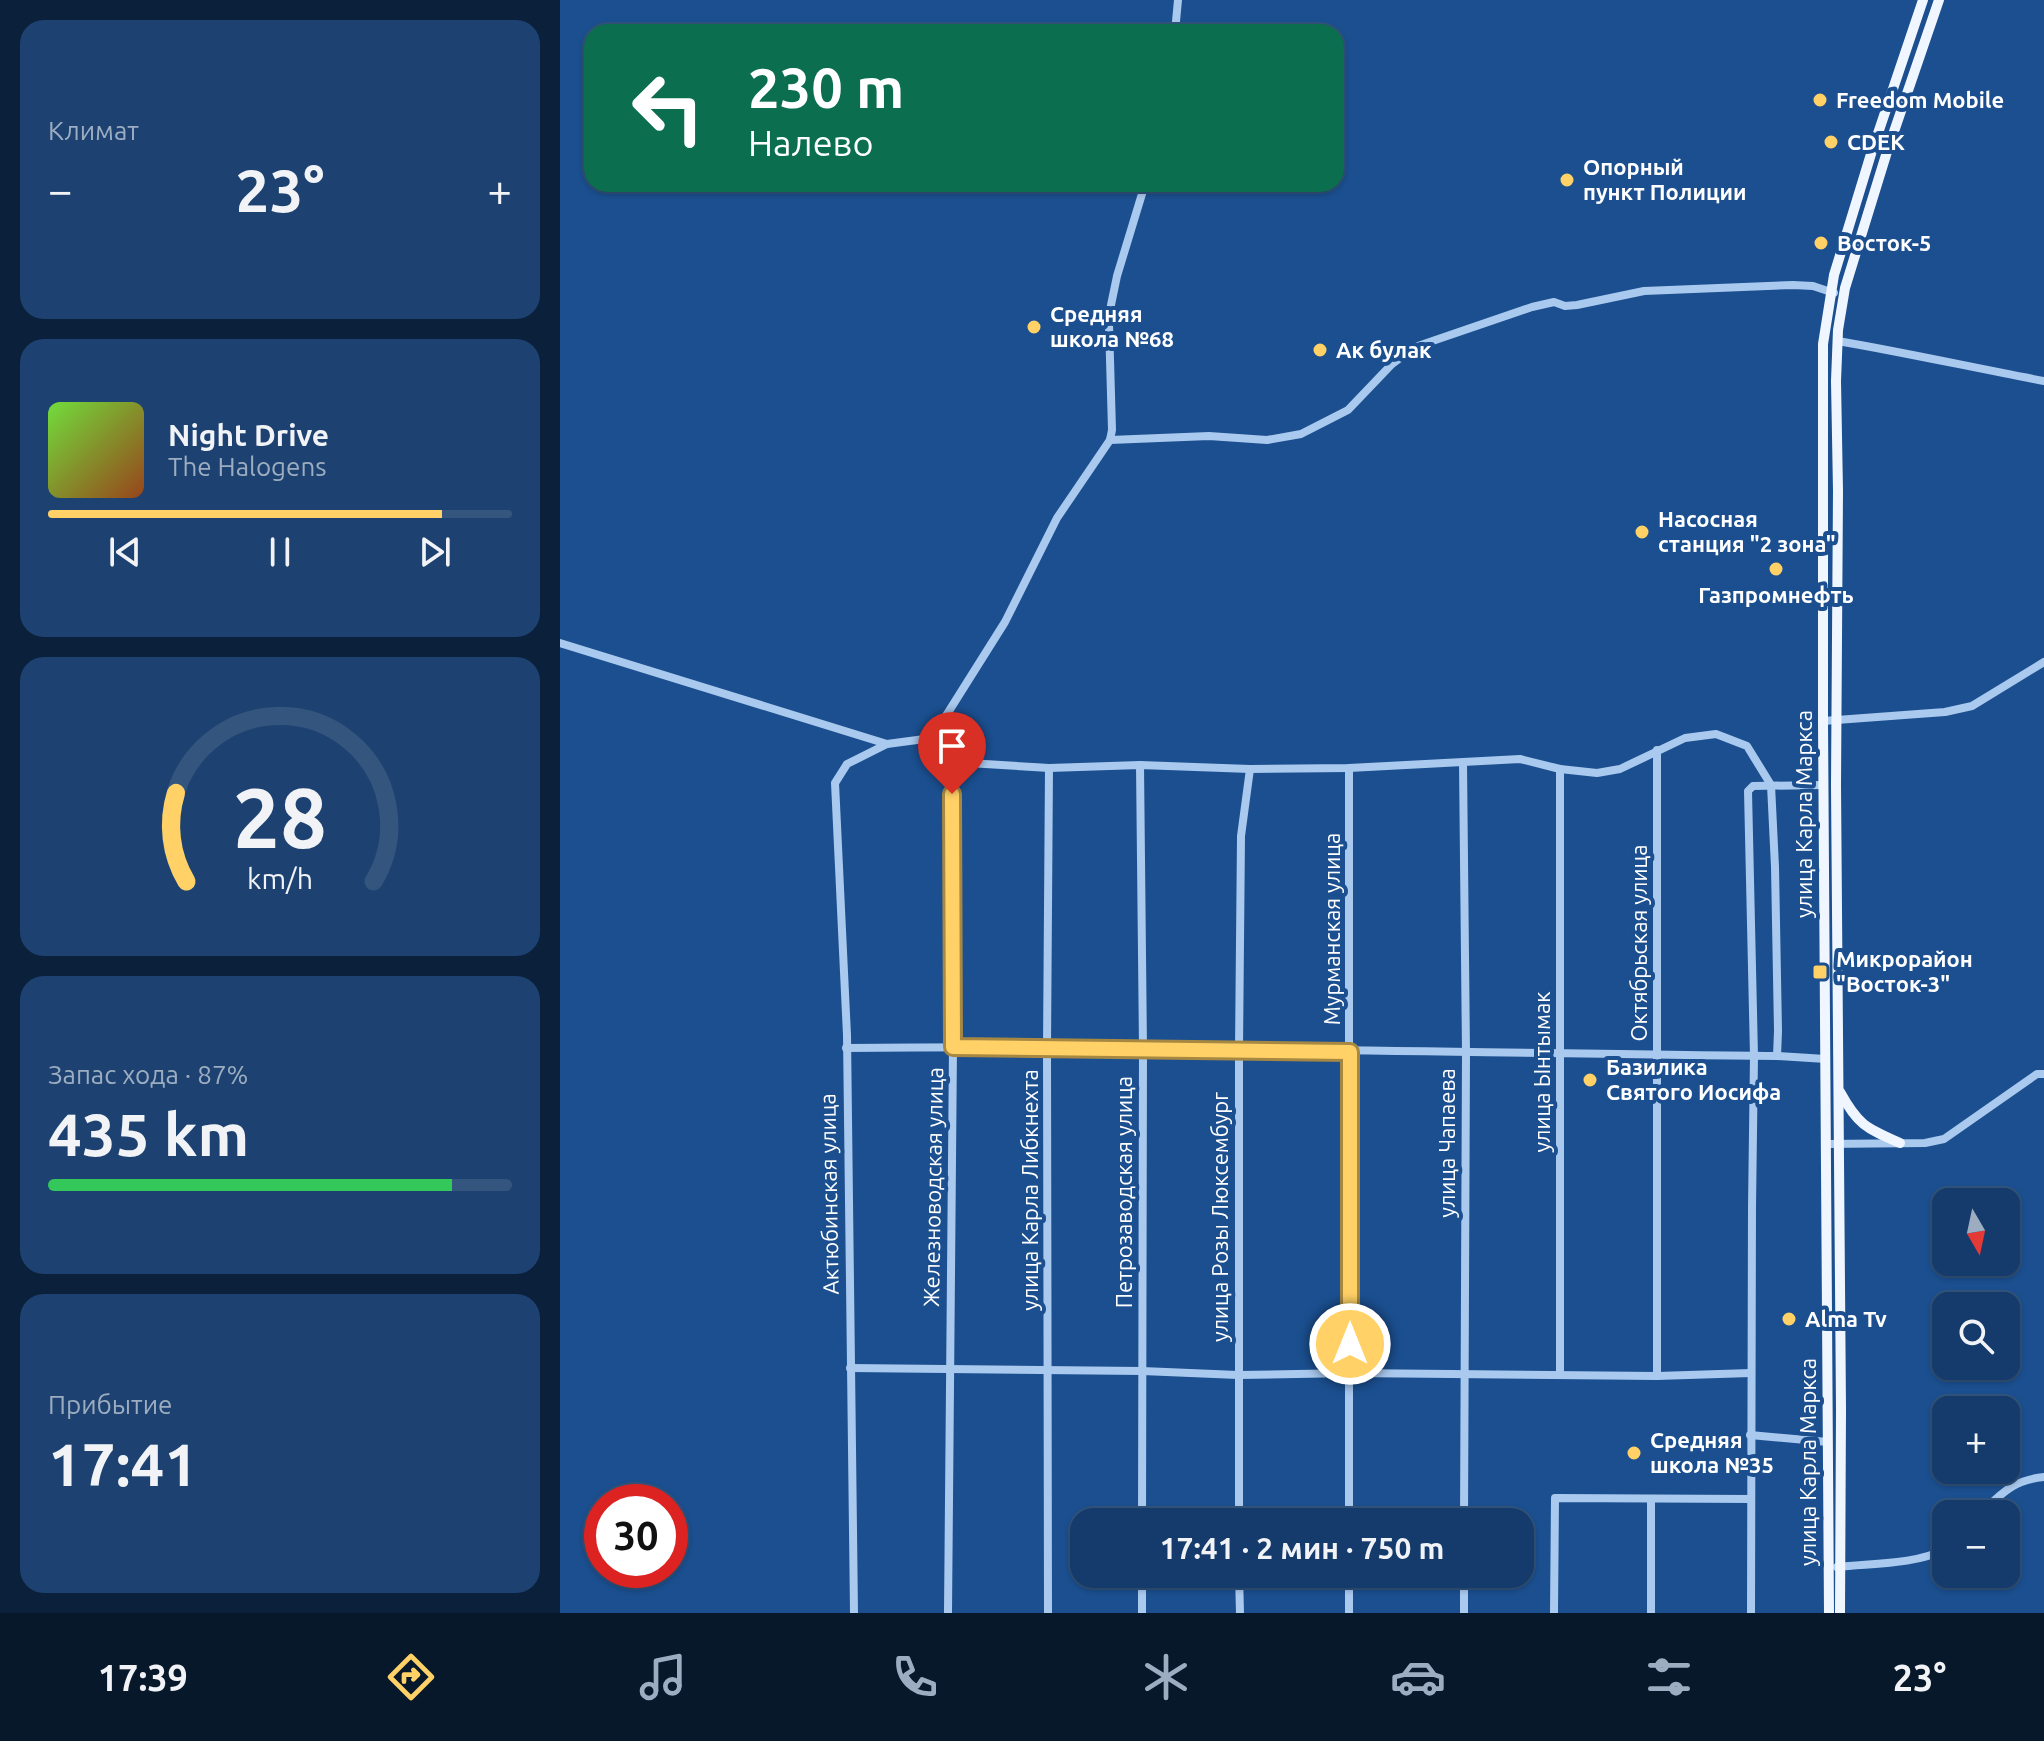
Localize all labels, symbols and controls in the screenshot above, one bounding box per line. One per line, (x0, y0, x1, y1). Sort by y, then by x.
icon: left (616, 56, 720, 160)
text: 230 m (748, 56, 904, 119)
place label: Freedom Mobile (1836, 87, 2004, 112)
marker: Freedom Mobile (1811, 91, 1829, 109)
text: Климат (48, 116, 139, 145)
text: Налево (748, 122, 873, 163)
place label: CDEK (1847, 129, 1905, 154)
marker: CDEK (1822, 133, 1840, 151)
place label: Опорный пункт Полиции (1583, 154, 1746, 204)
text: 23° (236, 156, 324, 223)
text: − (48, 165, 73, 214)
text: + (487, 165, 512, 214)
marker: Опорный пункт Полиции (1558, 171, 1576, 189)
place label: Восток-5 (1837, 230, 1931, 255)
marker: Восток-5 (1812, 234, 1830, 252)
place label: Средняя школа №68 (1050, 301, 1174, 351)
marker: Средняя школа №68 (1025, 318, 1043, 336)
place label: Ак булак (1336, 337, 1432, 362)
marker: Ак булак (1311, 341, 1329, 359)
text: Night Drive (168, 418, 329, 452)
text: The Halogens (168, 452, 327, 481)
place label: Насосная станция "2 зона" (1658, 506, 1836, 556)
marker: Насосная станция "2 зона" (1633, 523, 1651, 541)
icon: previous (103, 530, 147, 574)
icon: pause (258, 530, 302, 574)
icon: next (413, 530, 457, 574)
marker: Газпромнефть (1767, 560, 1785, 578)
place label: Газпромнефть (1698, 582, 1854, 607)
street label: улица Карла Маркса (1791, 710, 1816, 918)
pin (918, 712, 986, 794)
icon: arrive (930, 724, 974, 768)
text: 28 (233, 770, 327, 864)
street label: Мурманская улица (1319, 833, 1344, 1025)
street label: Октябрьская улица (1626, 844, 1651, 1042)
text: km/h (247, 863, 313, 895)
place label: Микрорайон "Восток-3" (1836, 946, 1973, 996)
marker: Микрорайон "Восток-3" (1811, 963, 1829, 981)
street label: улица Ынтымак (1529, 991, 1554, 1153)
place label: Базилика Святого Иосифа (1606, 1054, 1781, 1104)
text: Запас хода · 87% (48, 1060, 248, 1089)
street label: Железноводская улица (918, 1067, 947, 1307)
street label: улица Чапаева (1434, 1068, 1459, 1218)
street label: улица Карла Либкнехта (1017, 1069, 1042, 1311)
marker: Базилика Святого Иосифа (1581, 1071, 1599, 1089)
street label: Петрозаводская улица (1111, 1076, 1136, 1308)
street label: улица Розы Люксембург (1207, 1092, 1232, 1342)
street label: Актюбинская улица (814, 1093, 843, 1295)
text: 435 km (48, 1100, 249, 1167)
north arrow (1932, 1188, 2020, 1276)
map controls (1932, 1188, 2020, 1588)
button: search (1932, 1292, 2020, 1380)
position arrow (1308, 1302, 1392, 1386)
place label: Alma Tv (1805, 1306, 1887, 1331)
marker: Alma Tv (1780, 1310, 1798, 1328)
street label: улица Карла Маркса (1795, 1358, 1820, 1566)
text: Прибытие (48, 1390, 172, 1419)
button: + (1932, 1396, 2020, 1484)
place label: Средняя школа №35 (1650, 1427, 1774, 1477)
text: 17:41 (48, 1430, 198, 1497)
marker: Средняя школа №35 (1625, 1444, 1643, 1462)
speed limit sign: 30 (584, 1484, 688, 1588)
button: − (1932, 1500, 2020, 1588)
text: 17:41 · 2 мин · 750 m (1160, 1531, 1444, 1565)
icon: directions (383, 1649, 439, 1705)
icon: music (635, 1649, 691, 1705)
icon: phone (887, 1649, 943, 1705)
icon: climate (1138, 1649, 1194, 1705)
icon: car (1390, 1649, 1446, 1705)
icon: filters (1641, 1649, 1697, 1705)
text: 17:39 (98, 1657, 188, 1698)
text: 23° (1893, 1657, 1946, 1698)

